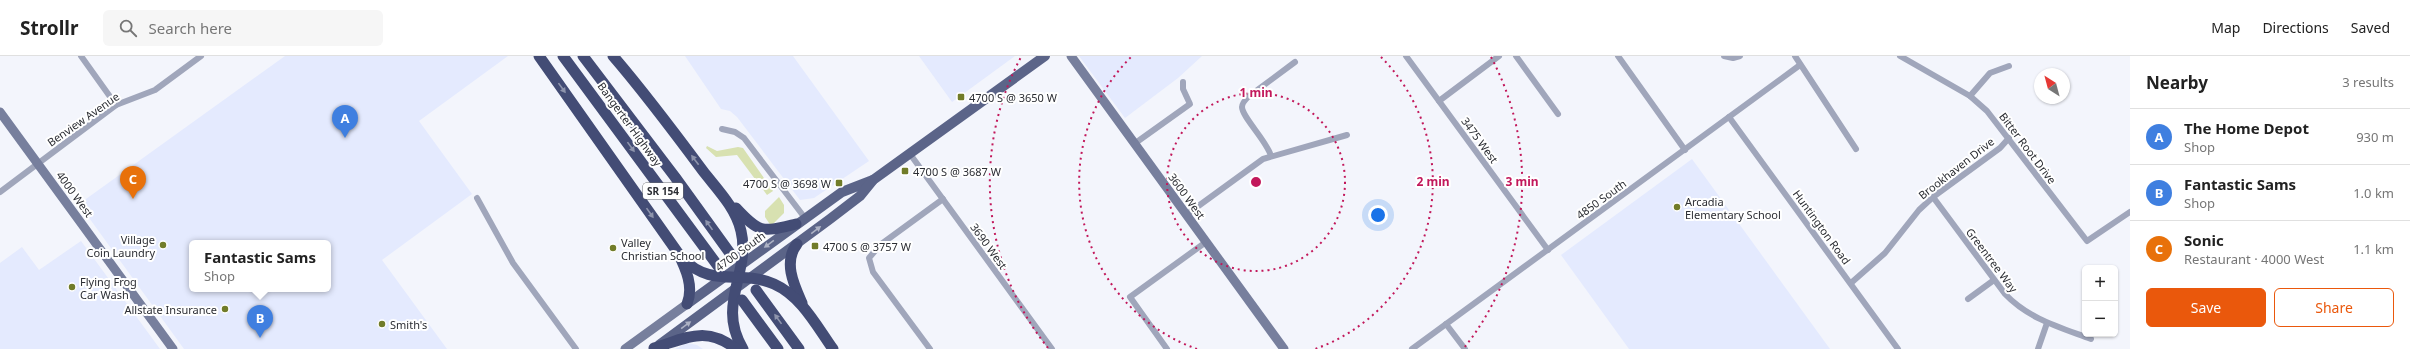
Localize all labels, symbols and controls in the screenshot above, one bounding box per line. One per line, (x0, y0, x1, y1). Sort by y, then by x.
search box (103, 10, 383, 46)
text: Strollr (20, 15, 79, 41)
icon: search (117, 17, 139, 39)
text: Search here (149, 18, 232, 38)
text: Map (2211, 18, 2240, 37)
text: Directions (2262, 18, 2329, 37)
text: Saved (2351, 18, 2390, 37)
north arrow (2034, 68, 2070, 104)
text: Nearby (2146, 71, 2208, 94)
text: 3 results (2342, 73, 2394, 91)
street label: Bangerter Highway (594, 79, 666, 169)
one-way arrow (558, 82, 566, 93)
text: 1 min (1239, 84, 1273, 101)
street label: Benview Avenue (44, 89, 122, 149)
place label: 4700 S @ 3650 W (969, 90, 1058, 105)
marker: 4700 S @ 3650 W (956, 92, 966, 102)
pin: A (332, 105, 358, 138)
street label: Bitter Root Drive (1996, 109, 2060, 187)
street label: 3475 West (1458, 114, 1502, 166)
text: The Home Depot (2184, 118, 2309, 138)
text: A (2155, 128, 2164, 146)
text: 930 m (2356, 128, 2394, 146)
street label: Brookhaven Drive (1915, 134, 1997, 202)
text: Shop (2184, 138, 2215, 156)
one-way arrow (627, 142, 635, 152)
one-way arrow (691, 154, 699, 165)
place label: 4700 S @ 3687 W (913, 164, 1002, 179)
pin: C (120, 166, 146, 199)
marker: 4700 S @ 3687 W (900, 166, 910, 176)
street label: 4000 West (53, 168, 97, 220)
street label: 3600 West (1165, 170, 1209, 222)
text: 2 min (1416, 173, 1450, 190)
text: 3 min (1505, 173, 1539, 190)
text: Fantastic Sams (2184, 174, 2296, 194)
centre of rings (1249, 175, 1263, 189)
place label: 4700 S @ 3698 W (743, 176, 832, 191)
street label: 4850 South (1573, 176, 1629, 222)
marker: 4700 S @ 3698 W (834, 178, 844, 188)
road number: SR 154 (643, 183, 683, 199)
text: B (2155, 184, 2163, 202)
text: 1.0 km (2353, 184, 2394, 202)
street label: Huntington Road (1790, 187, 1854, 267)
place label: Arcadia Elementary School (1685, 194, 1781, 222)
text: Shop (2184, 194, 2215, 212)
marker: Arcadia Elementary School (1672, 202, 1682, 212)
your location (1368, 205, 1388, 225)
one-way arrow (646, 208, 654, 219)
one-way arrow (705, 219, 714, 230)
street label: 3690 West (967, 220, 1011, 272)
street label: Greentree Way (1963, 225, 2021, 296)
one-way arrow (811, 226, 822, 234)
street label: 4700 South (712, 228, 768, 274)
text: Sonic (2184, 230, 2224, 250)
place label: Village Coin Laundry (86, 232, 155, 260)
place label: Valley Christian School (621, 235, 704, 263)
place label: 4700 S @ 3757 W (823, 239, 912, 254)
marker: Village Coin Laundry (158, 240, 168, 250)
popup (189, 240, 331, 292)
one-way arrow (763, 240, 774, 248)
text: C (2155, 240, 2163, 258)
text: 1.1 km (2353, 240, 2394, 258)
marker: 4700 S @ 3757 W (810, 241, 820, 251)
marker: Valley Christian School (608, 243, 618, 253)
text: Fantastic Sams (204, 247, 316, 267)
text: Restaurant · 4000 West (2184, 250, 2324, 268)
map controls (2082, 265, 2118, 337)
button: + (2082, 265, 2118, 301)
text: Shop (204, 267, 235, 285)
place label: Flying Frog Car Wash (80, 274, 137, 302)
marker: Flying Frog Car Wash (67, 282, 77, 292)
button: Save (2146, 288, 2266, 327)
button: Share (2274, 288, 2394, 327)
button: − (2082, 301, 2118, 337)
place label: Allstate Insurance (124, 302, 217, 317)
marker: Allstate Insurance (220, 304, 230, 314)
pin: B (247, 305, 273, 338)
one-way arrow (774, 314, 782, 325)
place label: Smith's (390, 317, 427, 332)
marker: Smith's (377, 319, 387, 329)
one-way arrow (681, 321, 691, 329)

